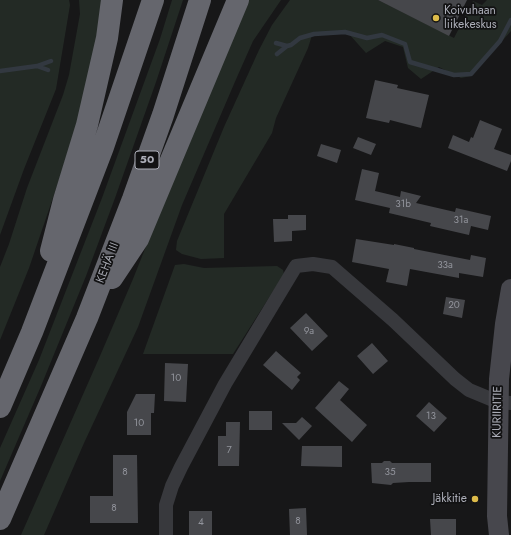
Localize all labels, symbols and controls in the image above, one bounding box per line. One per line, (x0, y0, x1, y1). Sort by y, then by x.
place label: Koivuhaan liikekeskus (444, 4, 497, 32)
marker: Koivuhaan liikekeskus (431, 13, 441, 23)
road number: 50 (135, 151, 159, 169)
house number: 31b (395, 199, 411, 211)
house number: 31a (454, 215, 468, 227)
street label: KEHÄ III (94, 241, 122, 285)
house number: 33a (437, 260, 453, 272)
house number: 20 (448, 300, 460, 312)
house number: 9a (304, 326, 314, 338)
house number: 10 (171, 373, 181, 385)
street label: KURIIRITIE (490, 386, 506, 438)
house number: 13 (426, 411, 436, 423)
house number: 10 (134, 418, 144, 430)
house number: 7 (226, 445, 232, 457)
house number: 8 (122, 467, 128, 479)
house number: 35 (384, 467, 396, 479)
place label: Jäkkitie (432, 492, 467, 506)
marker: Jäkkitie (470, 494, 480, 504)
house number: 8 (111, 503, 117, 515)
house number: 8 (295, 516, 301, 528)
house number: 4 (198, 517, 204, 529)

